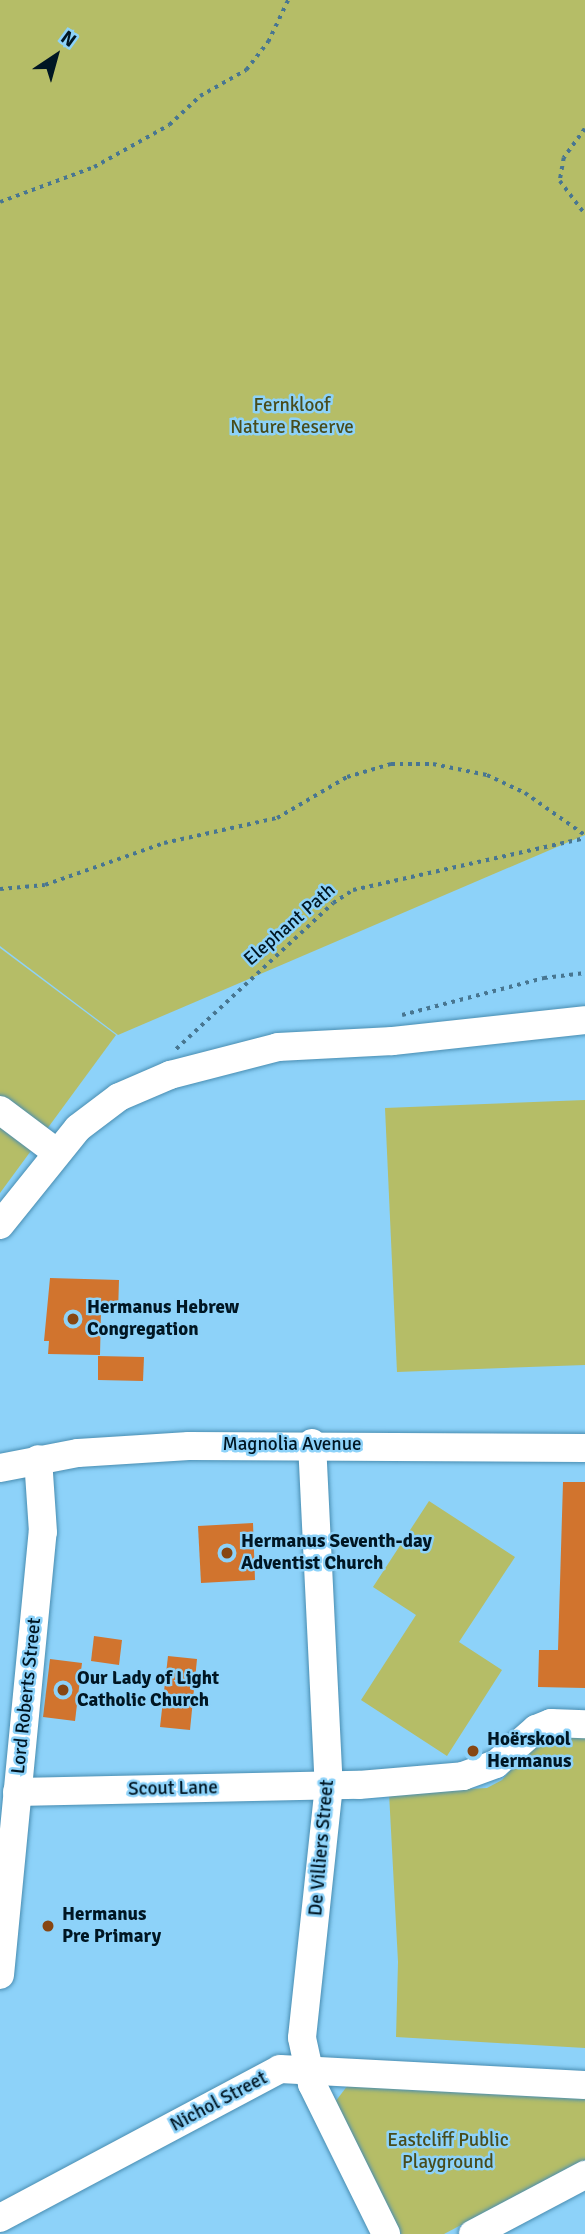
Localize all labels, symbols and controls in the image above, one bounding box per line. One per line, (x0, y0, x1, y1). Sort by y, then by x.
north arrow (21, 21, 91, 91)
text: N (56, 25, 81, 53)
park label: Fernkloof Nature Reserve (230, 395, 354, 439)
street label: Elephant Path (240, 879, 340, 971)
place label: Hermanus Hebrew Congregation (87, 1297, 239, 1341)
marker: Hermanus Hebrew Congregation (65, 1311, 81, 1327)
street label: Magnolia Avenue (222, 1434, 362, 1456)
place label: Hermanus Seventh-day Adventist Church (241, 1531, 432, 1575)
marker: Hermanus Seventh-day Adventist Church (219, 1545, 235, 1561)
street label: Lord Roberts Street (7, 1617, 47, 1775)
place label: Our Lady of Light Catholic Church (77, 1668, 219, 1712)
marker: Our Lady of Light Catholic Church (55, 1682, 71, 1698)
place label: Hoërskool Hermanus (487, 1729, 571, 1773)
marker: Hoërskool Hermanus (465, 1743, 481, 1759)
street label: Scout Lane (128, 1777, 218, 1801)
street label: De Villiers Street (305, 1779, 339, 1917)
place label: Hermanus Pre Primary (62, 1904, 161, 1948)
marker: Hermanus Pre Primary (40, 1918, 56, 1934)
street label: Nichol Street (167, 2067, 271, 2137)
park label: Eastcliff Public Playground (387, 2130, 509, 2174)

